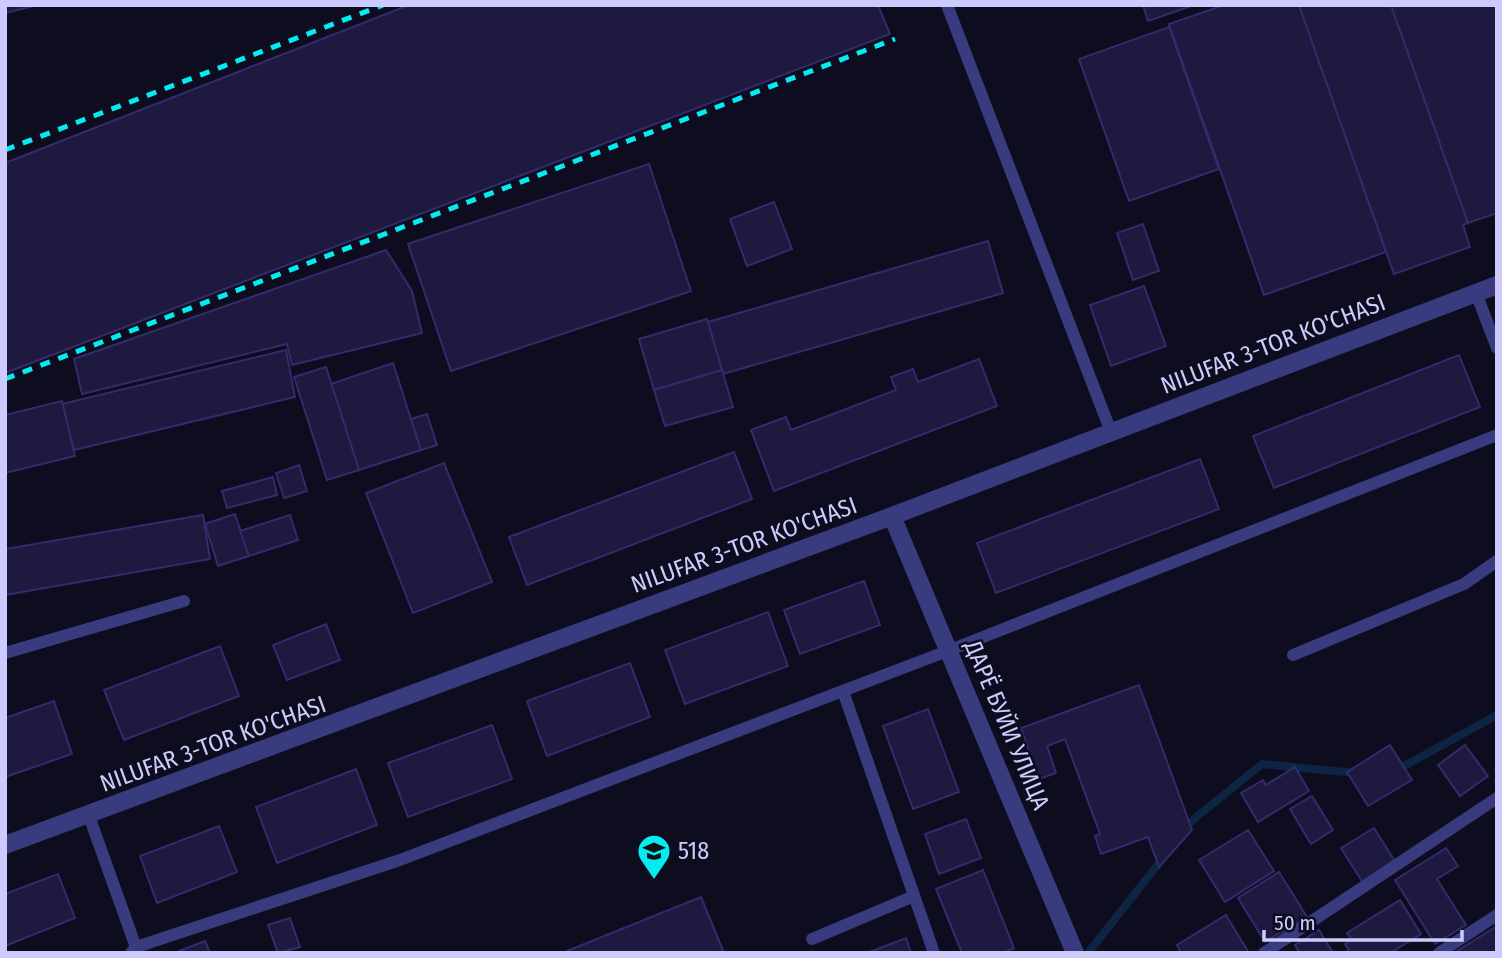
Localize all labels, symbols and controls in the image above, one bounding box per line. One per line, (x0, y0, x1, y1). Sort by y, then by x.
street label: NILUFAR 3-TOR KO'CHASI (1157, 288, 1389, 400)
street label: NILUFAR 3-TOR KO'CHASI (627, 491, 861, 599)
street label: ДАРЁ БУЙИ УЛИЦА (958, 635, 1055, 814)
street label: NILUFAR 3-TOR KO'CHASI (96, 690, 330, 798)
school or university icon: 518 (635, 832, 673, 881)
place label: 518 (678, 837, 709, 865)
scale bar (1264, 898, 1462, 942)
text: 50 m (1274, 910, 1316, 936)

